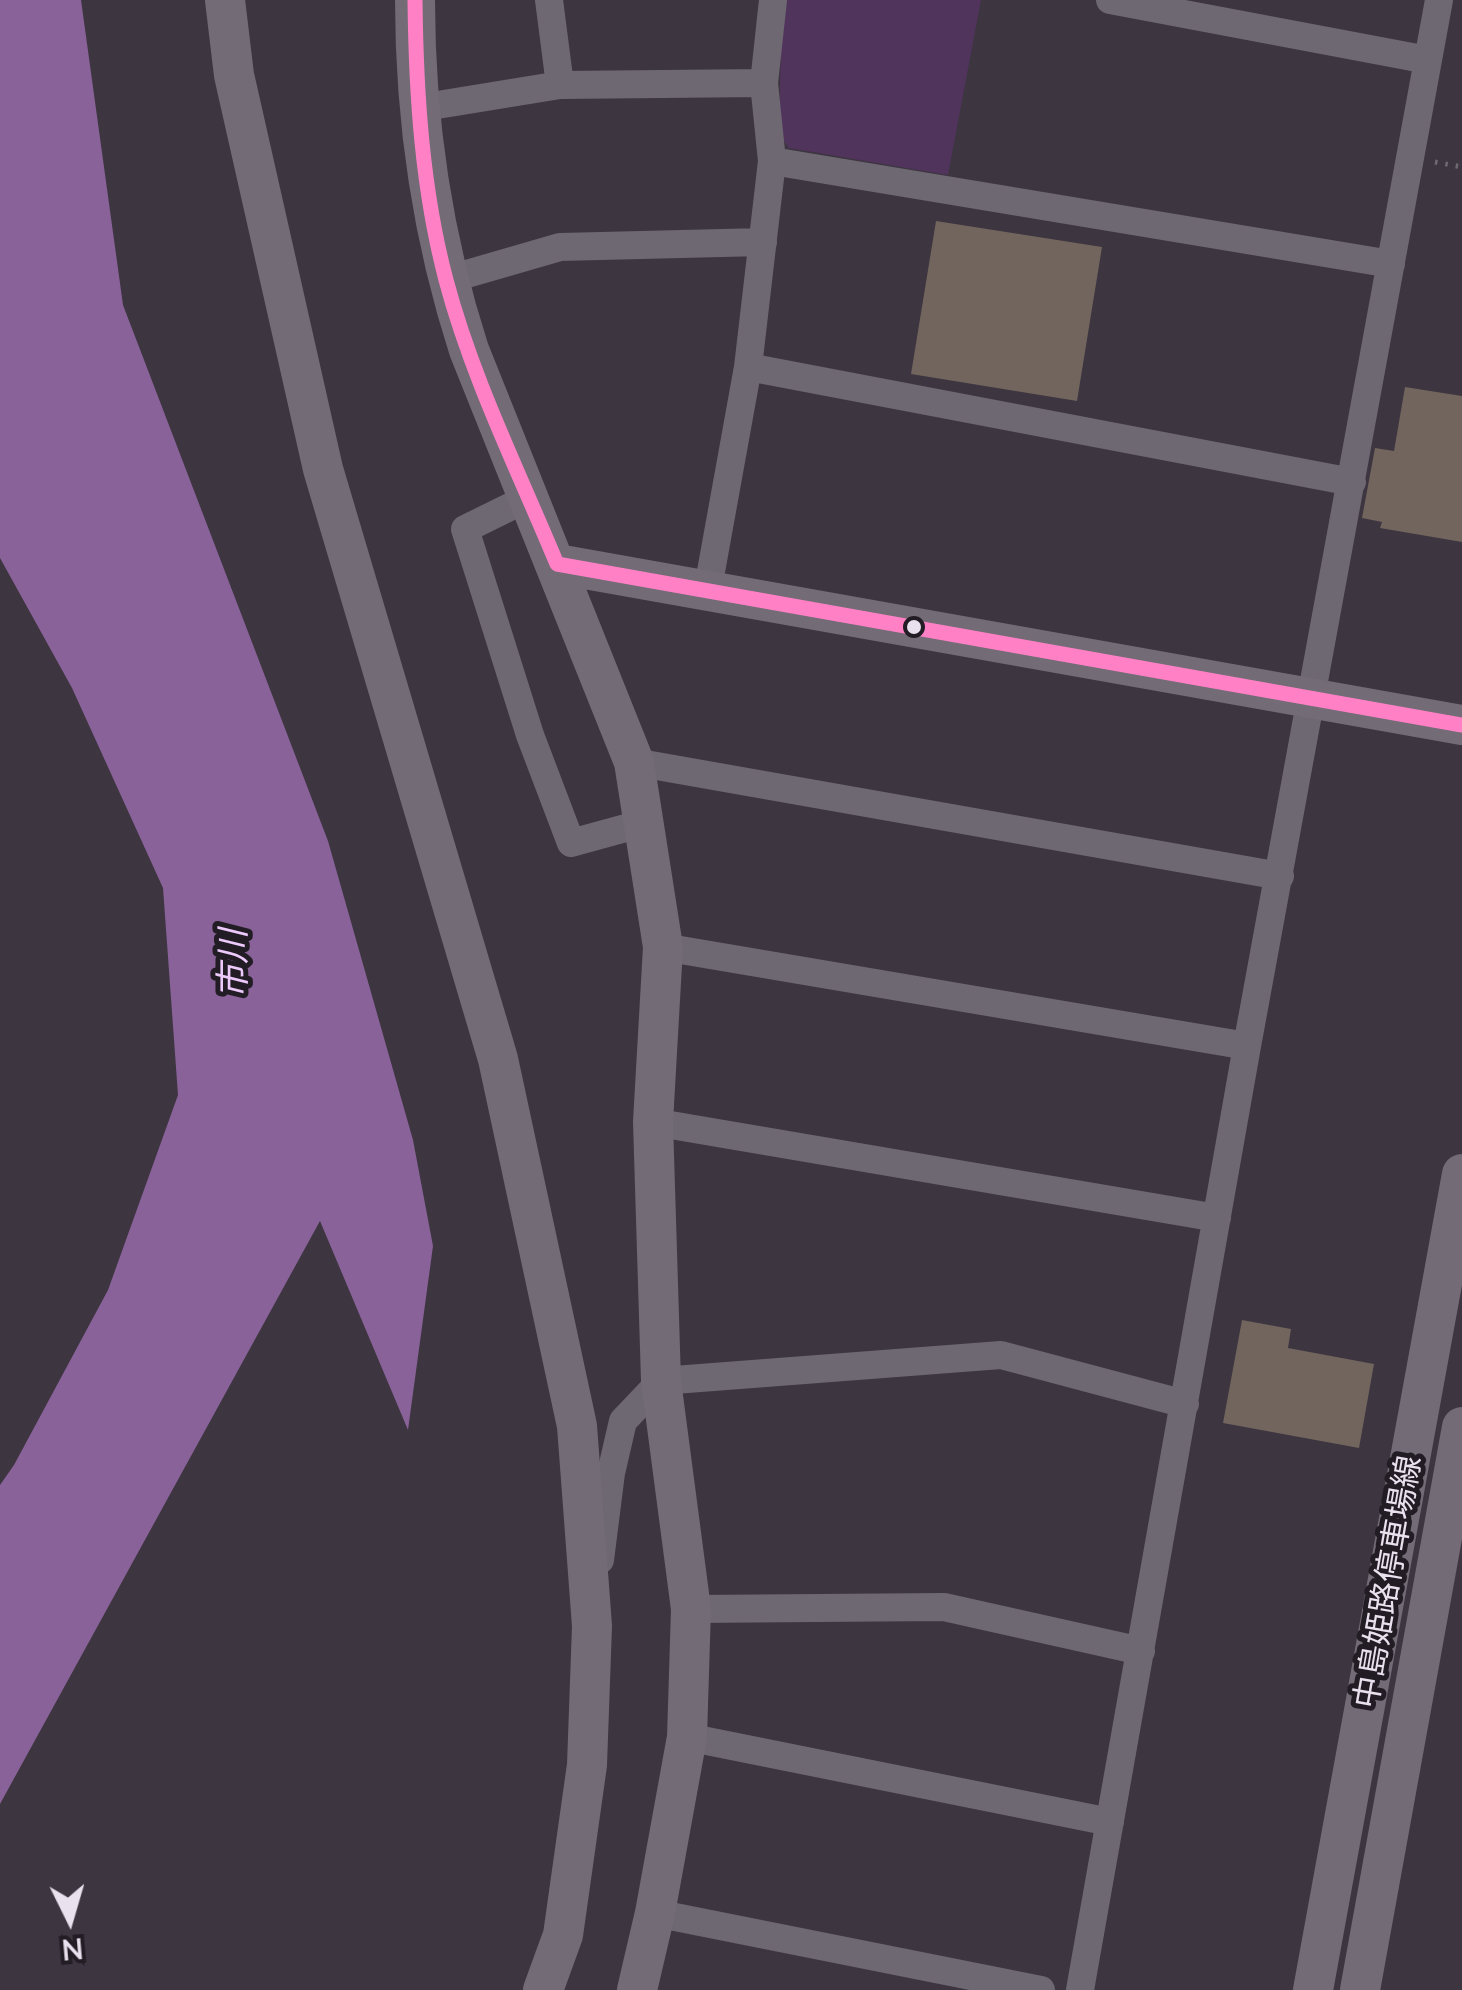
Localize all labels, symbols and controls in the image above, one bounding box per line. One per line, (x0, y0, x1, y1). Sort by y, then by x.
unlabelled marker (904, 617, 924, 637)
water label: 市川 (213, 929, 255, 999)
street label: 中島姫路停車場線 (1347, 1453, 1429, 1711)
north arrow (20, 1870, 120, 1970)
text: N (60, 1932, 85, 1968)

